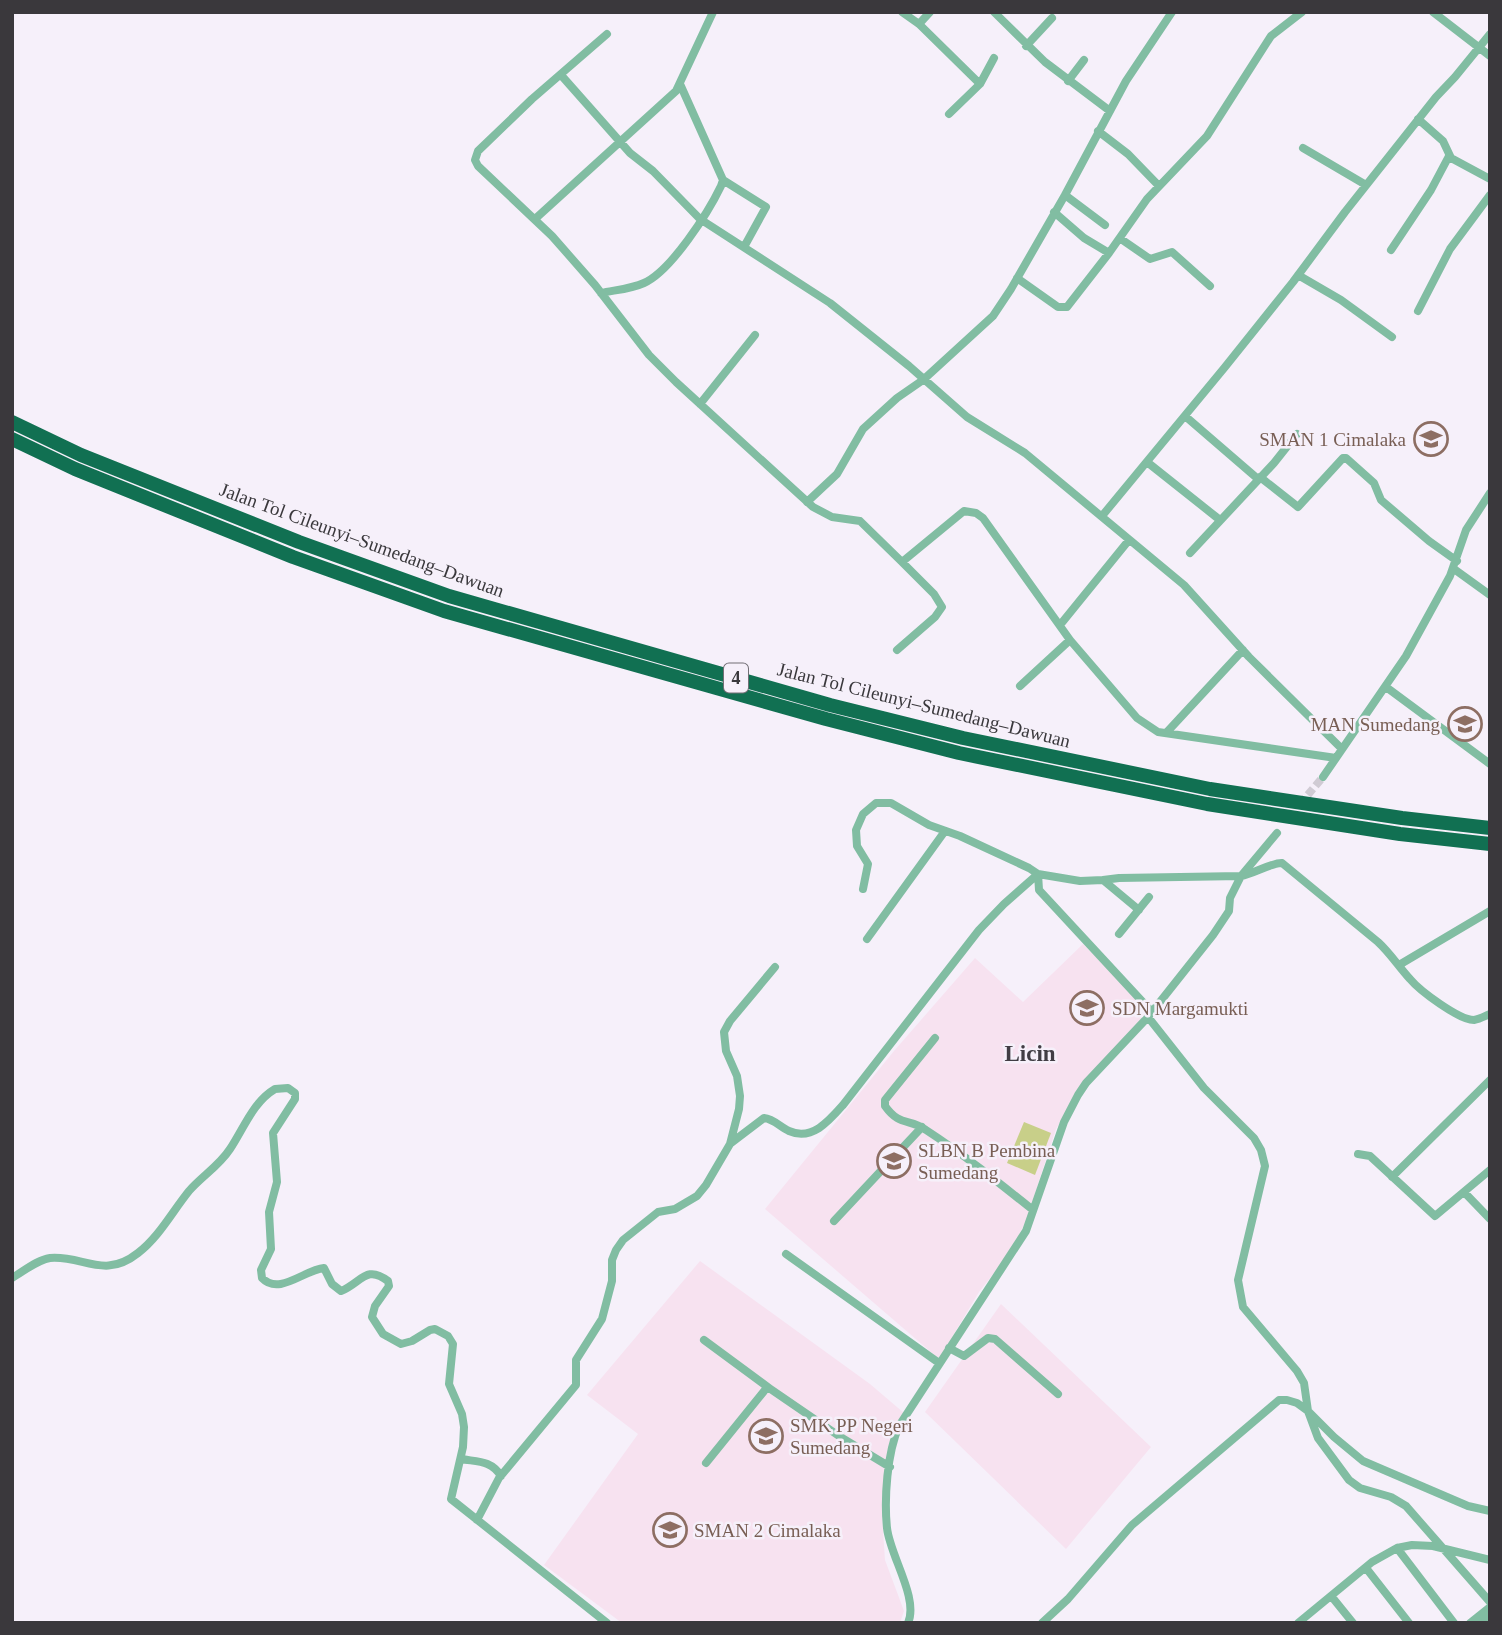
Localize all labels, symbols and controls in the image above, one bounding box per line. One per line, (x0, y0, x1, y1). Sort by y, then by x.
school or university icon: SMAN 1 Cimalaka (1412, 420, 1450, 458)
place label: SMAN 1 Cimalaka (1259, 429, 1407, 450)
street label: Jalan Tol Cileunyi–Sumedang–Dawuan (217, 479, 508, 602)
street label: Jalan Tol Cileunyi–Sumedang–Dawuan (775, 658, 1073, 752)
road number: 4 (724, 664, 748, 692)
school or university icon: MAN Sumedang (1446, 705, 1484, 743)
place label: MAN Sumedang (1311, 714, 1440, 735)
school or university icon: SDN Margamukti (1068, 989, 1106, 1027)
place label: SDN Margamukti (1112, 998, 1248, 1019)
district label: Licin (1004, 1041, 1056, 1066)
place label: SLBN B Pembina Sumedang (918, 1140, 1056, 1183)
school or university icon: SLBN B Pembina Sumedang (875, 1142, 913, 1180)
place label: SMK PP Negeri Sumedang (790, 1415, 913, 1458)
school or university icon: SMK PP Negeri Sumedang (747, 1417, 785, 1455)
school or university icon: SMAN 2 Cimalaka (651, 1511, 689, 1549)
place label: SMAN 2 Cimalaka (694, 1520, 841, 1541)

